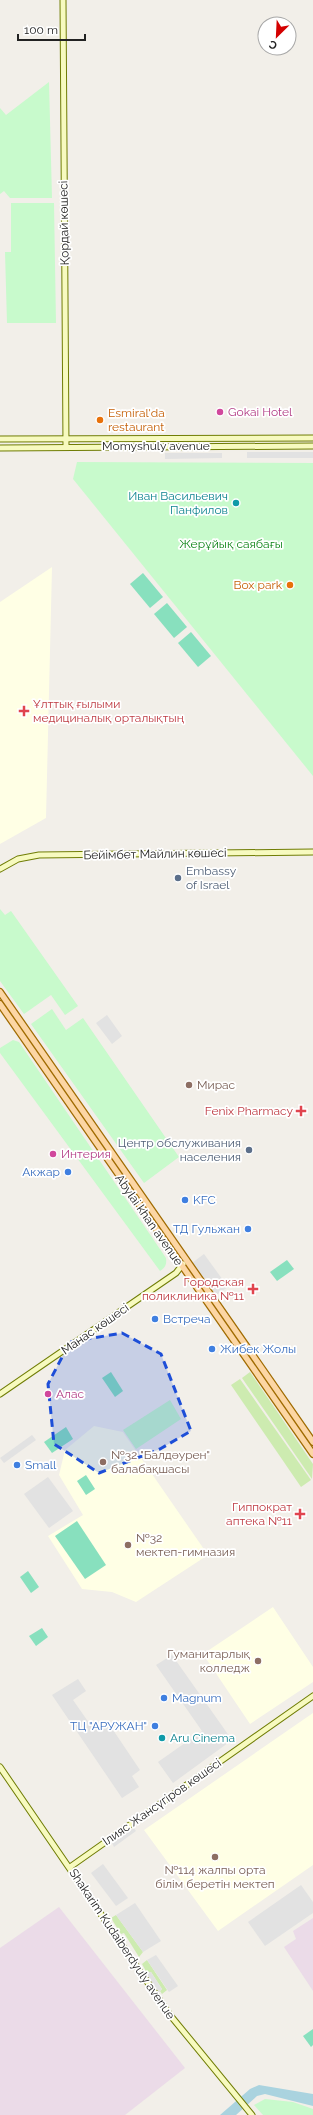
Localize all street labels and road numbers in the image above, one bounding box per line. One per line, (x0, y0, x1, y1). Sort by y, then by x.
street label: Қордай көшесі (56, 181, 72, 265)
street label: Momyshuly avenue (102, 439, 210, 453)
street label: Бейімбет Майлин көшесі (83, 846, 227, 862)
street label: Abylai khan avenue (112, 1172, 186, 1268)
street label: Манас көшесі (59, 1301, 131, 1357)
street label: Ілияс Жансүгіров көшесі (100, 1756, 224, 1848)
street label: Shakarim Kudaiberdyuly avenue (66, 1866, 178, 2022)

